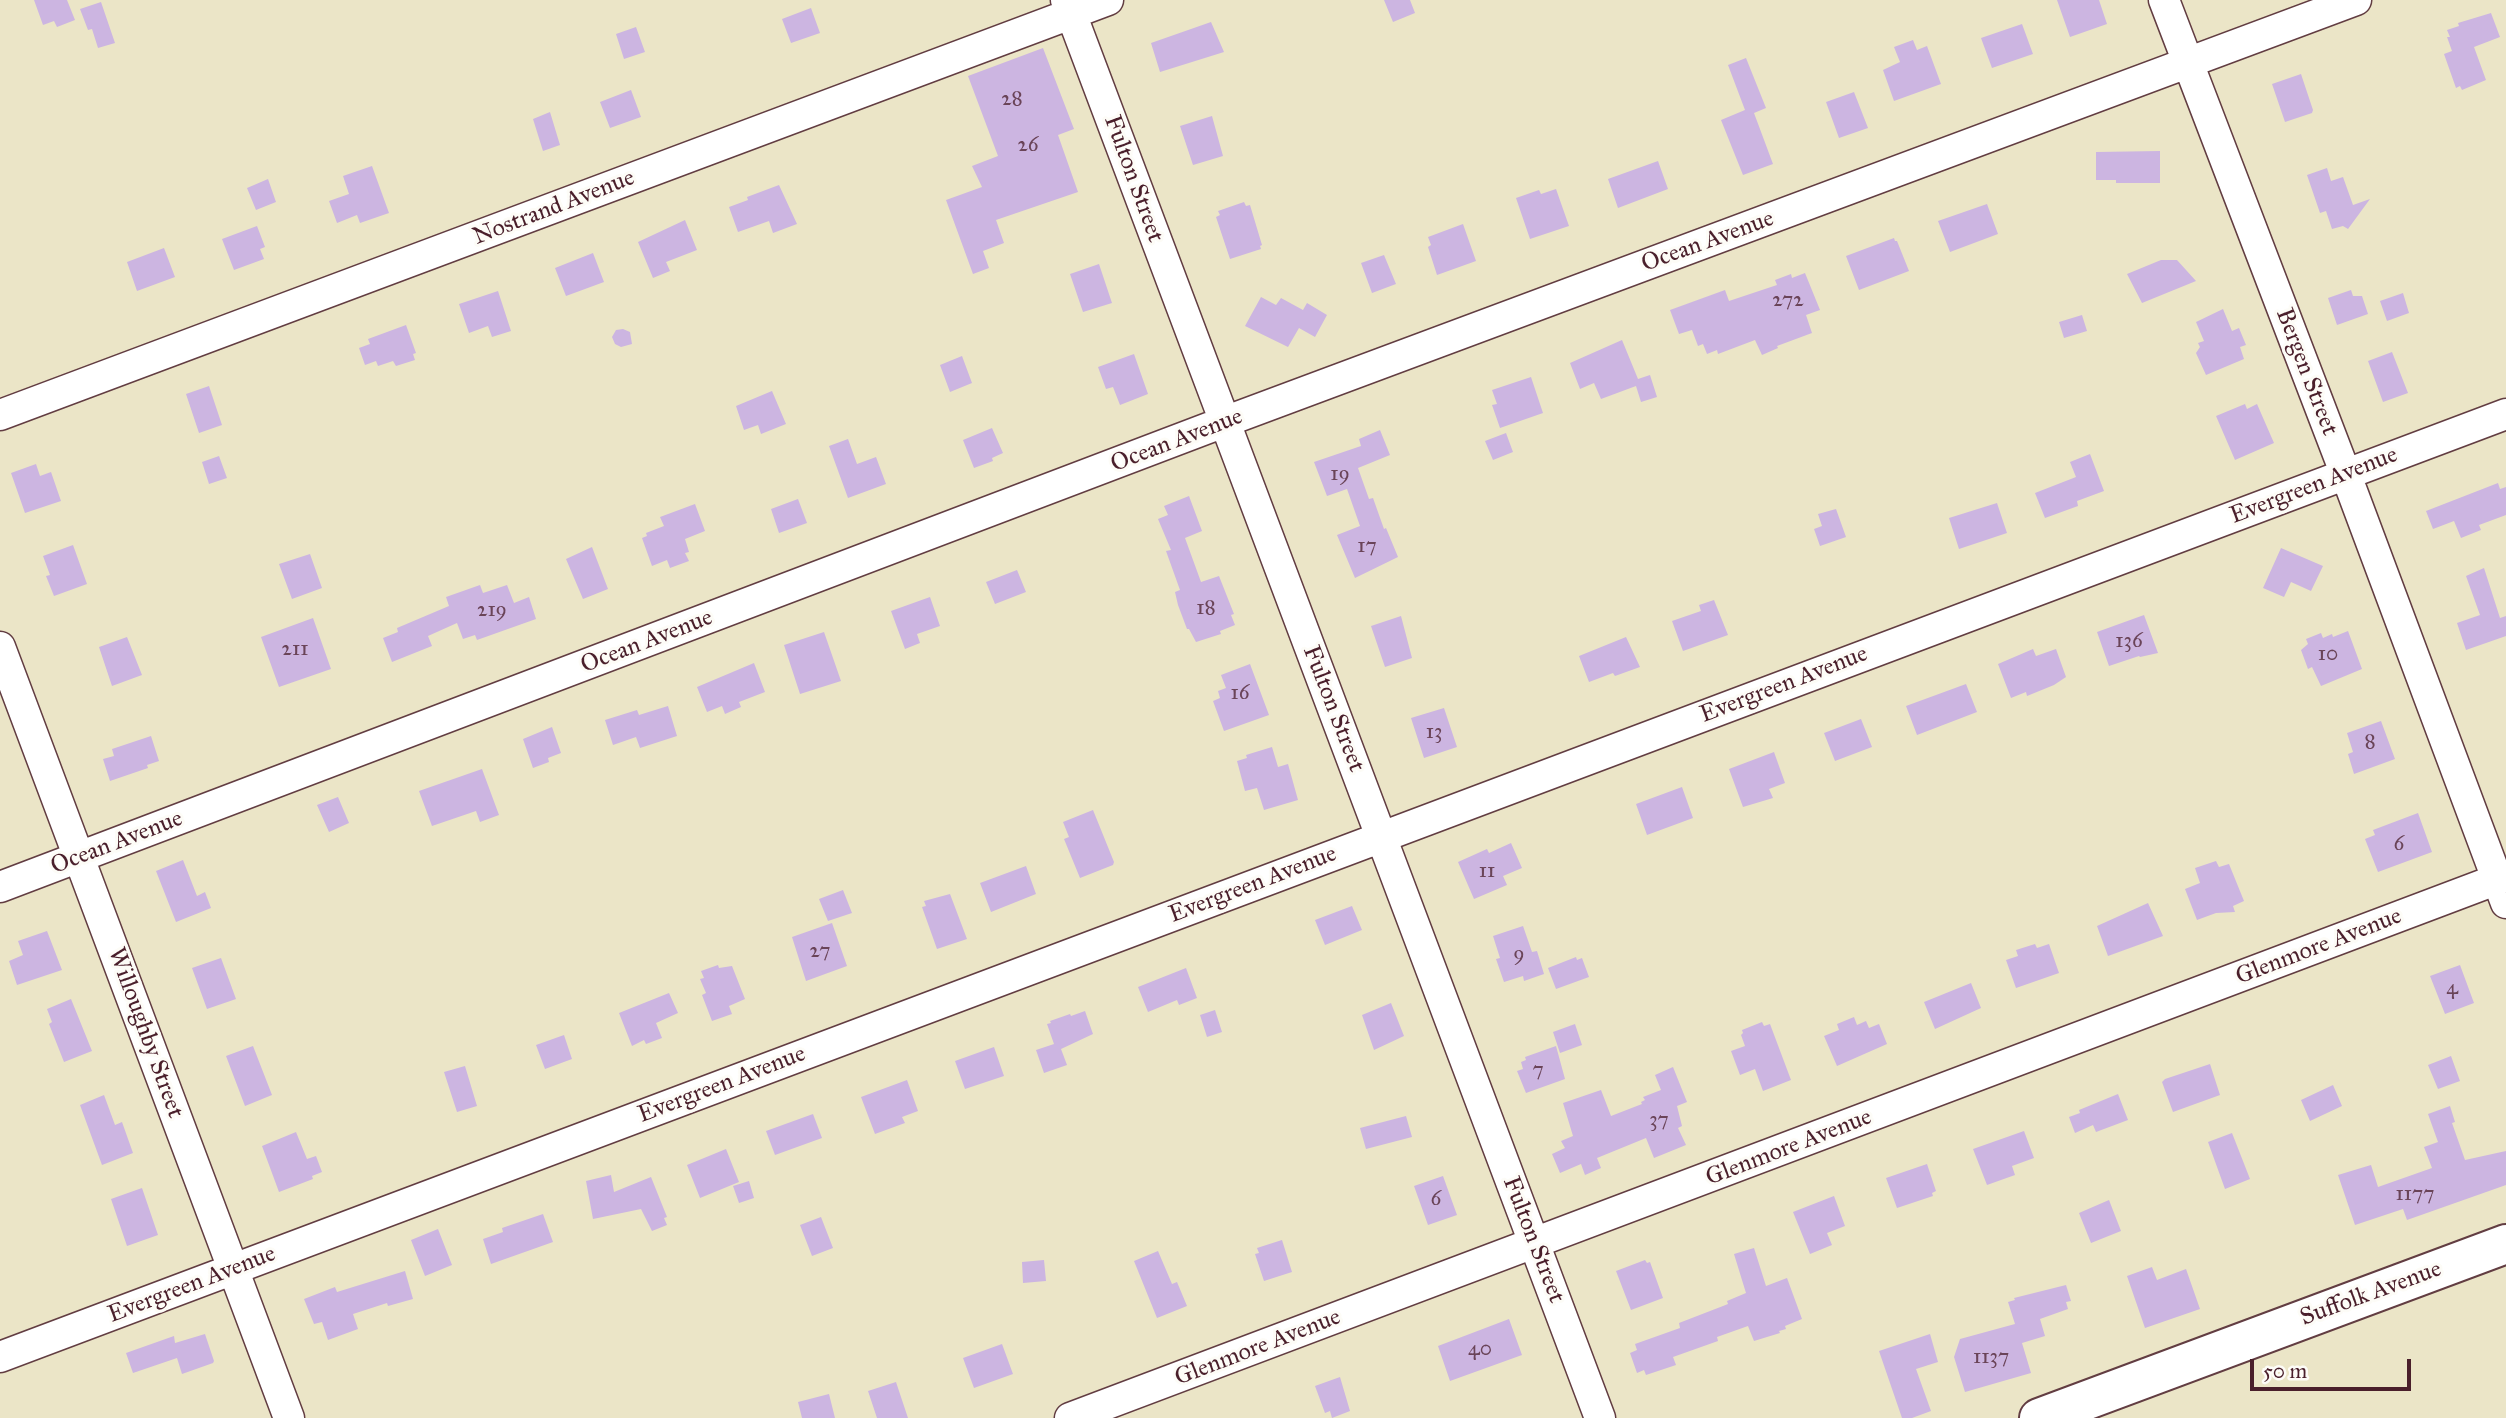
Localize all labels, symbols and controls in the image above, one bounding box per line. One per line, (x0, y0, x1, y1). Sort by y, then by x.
house number: 28 (1001, 87, 1023, 113)
street label: Fulton Street (1097, 112, 1169, 246)
house number: 26 (1017, 133, 1039, 159)
street label: Nostrand Avenue (469, 164, 639, 252)
street label: Ocean Avenue (1638, 205, 1778, 279)
house number: 272 (1772, 288, 1804, 314)
street label: Bergen Street (2269, 304, 2343, 440)
street label: Ocean Avenue (1107, 403, 1247, 479)
street label: Evergreen Avenue (2226, 441, 2402, 531)
house number: 19 (1330, 462, 1350, 488)
house number: 17 (1357, 534, 1377, 560)
house number: 18 (1196, 596, 1216, 622)
house number: 219 (477, 598, 507, 624)
street label: Ocean Avenue (577, 604, 717, 680)
house number: 136 (2115, 629, 2143, 655)
house number: 211 (282, 637, 308, 663)
street label: Evergreen Avenue (1696, 640, 1872, 730)
street label: Fulton Street (1296, 642, 1370, 776)
house number: 10 (2318, 642, 2338, 668)
house number: 16 (1230, 681, 1250, 707)
house number: 13 (1426, 720, 1442, 746)
house number: 8 (2364, 730, 2376, 756)
street label: Ocean Avenue (47, 805, 187, 881)
house number: 6 (2394, 832, 2404, 858)
street label: Evergreen Avenue (1165, 840, 1341, 930)
house number: 11 (1479, 859, 1495, 885)
street label: Glenmore Avenue (2232, 902, 2406, 992)
house number: 27 (810, 939, 830, 965)
house number: 9 (1513, 942, 1525, 968)
street label: Willoughby Street (101, 944, 189, 1122)
house number: 4 (2446, 976, 2458, 1002)
street label: Evergreen Avenue (634, 1040, 810, 1130)
house number: 7 (1532, 1058, 1544, 1084)
street label: Glenmore Avenue (1702, 1103, 1876, 1193)
house number: 37 (1649, 1108, 1669, 1134)
street label: Fulton Street (1496, 1173, 1570, 1307)
house number: 1177 (2395, 1182, 2435, 1208)
house number: 6 (1431, 1187, 1441, 1213)
street label: Evergreen Avenue (104, 1240, 280, 1330)
street label: Suffolk Avenue (2297, 1255, 2445, 1333)
street label: Glenmore Avenue (1171, 1303, 1345, 1393)
house number: 40 (1468, 1337, 1492, 1363)
scale bar (2254, 1344, 2415, 1388)
house number: 1137 (1973, 1345, 2009, 1371)
text: 50 m (2263, 1358, 2307, 1384)

